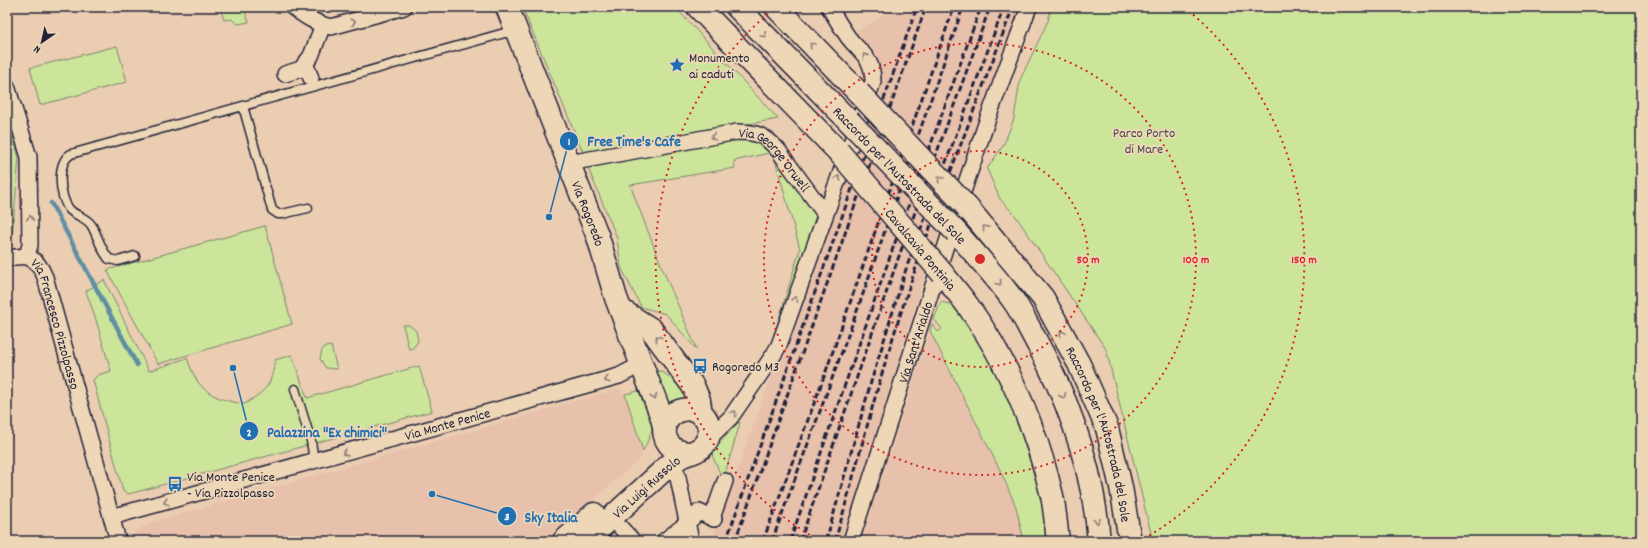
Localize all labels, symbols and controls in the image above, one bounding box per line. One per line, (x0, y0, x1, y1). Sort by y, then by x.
one-way arrow (350, 18, 357, 27)
north arrow (22, 22, 62, 62)
one-way arrow (759, 30, 767, 38)
text: N (30, 40, 44, 57)
one-way arrow (809, 42, 817, 50)
place label: Monumento ai caduti (689, 49, 750, 85)
one-way arrow (863, 53, 870, 60)
place icon: Monumento ai caduti (668, 56, 686, 74)
street label: Raccordo per l'Autostrada del Sole (827, 103, 970, 250)
street label: Via George Orwell (739, 124, 814, 198)
park label: Parco Porto di Mare (1113, 124, 1175, 160)
callout: Free Time's Cafe (559, 128, 689, 155)
text: Free Time's Cafe (587, 132, 681, 154)
one-way arrow (710, 132, 716, 141)
text: 1 (568, 134, 571, 151)
one-way arrow (833, 174, 842, 181)
one-way arrow (938, 176, 945, 183)
street label: Via Rogoredo (565, 179, 608, 249)
street label: Cavalcavia Pontinia (879, 205, 960, 296)
one-way arrow (26, 215, 34, 221)
one-way arrow (983, 226, 990, 233)
centre of rings (973, 252, 987, 266)
text: 50 m (1076, 252, 1100, 269)
text: 100 m (1183, 252, 1209, 269)
text: 150 m (1291, 252, 1317, 269)
street label: Via Francesco Pizzolpasso (25, 254, 84, 392)
one-way arrow (995, 278, 1002, 285)
one-way arrow (790, 295, 799, 302)
street label: Via Sant'Arialdo (894, 299, 939, 386)
one-way arrow (1059, 329, 1067, 337)
one-way arrow (656, 335, 663, 342)
street label: Raccordo per l'Autostrada del Sole (1059, 343, 1135, 524)
bus stop icon: Rogoredo M3 (691, 357, 709, 375)
place label: Rogoredo M3 (712, 358, 779, 378)
one-way arrow (603, 375, 610, 384)
one-way arrow (1058, 391, 1066, 399)
one-way arrow (650, 394, 658, 401)
street label: Via Monte Penice (403, 404, 493, 447)
one-way arrow (730, 410, 737, 417)
callout: Palazzina "Ex chimici" (239, 418, 394, 445)
text: Palazzina "Ex chimici" (267, 423, 387, 445)
text: 2 (246, 425, 252, 442)
one-way arrow (342, 448, 349, 457)
street label: Via Luigi Russolo (609, 452, 685, 524)
place label: Via Monte Penice - Via Pizzolpasso (187, 468, 275, 504)
bus stop icon: Via Monte Penice - Via Pizzolpasso (166, 475, 184, 493)
one-way arrow (162, 497, 169, 506)
callout: Sky Italia (497, 503, 586, 530)
text: Sky Italia (525, 508, 578, 530)
text: 3 (504, 509, 510, 526)
one-way arrow (1092, 518, 1101, 524)

